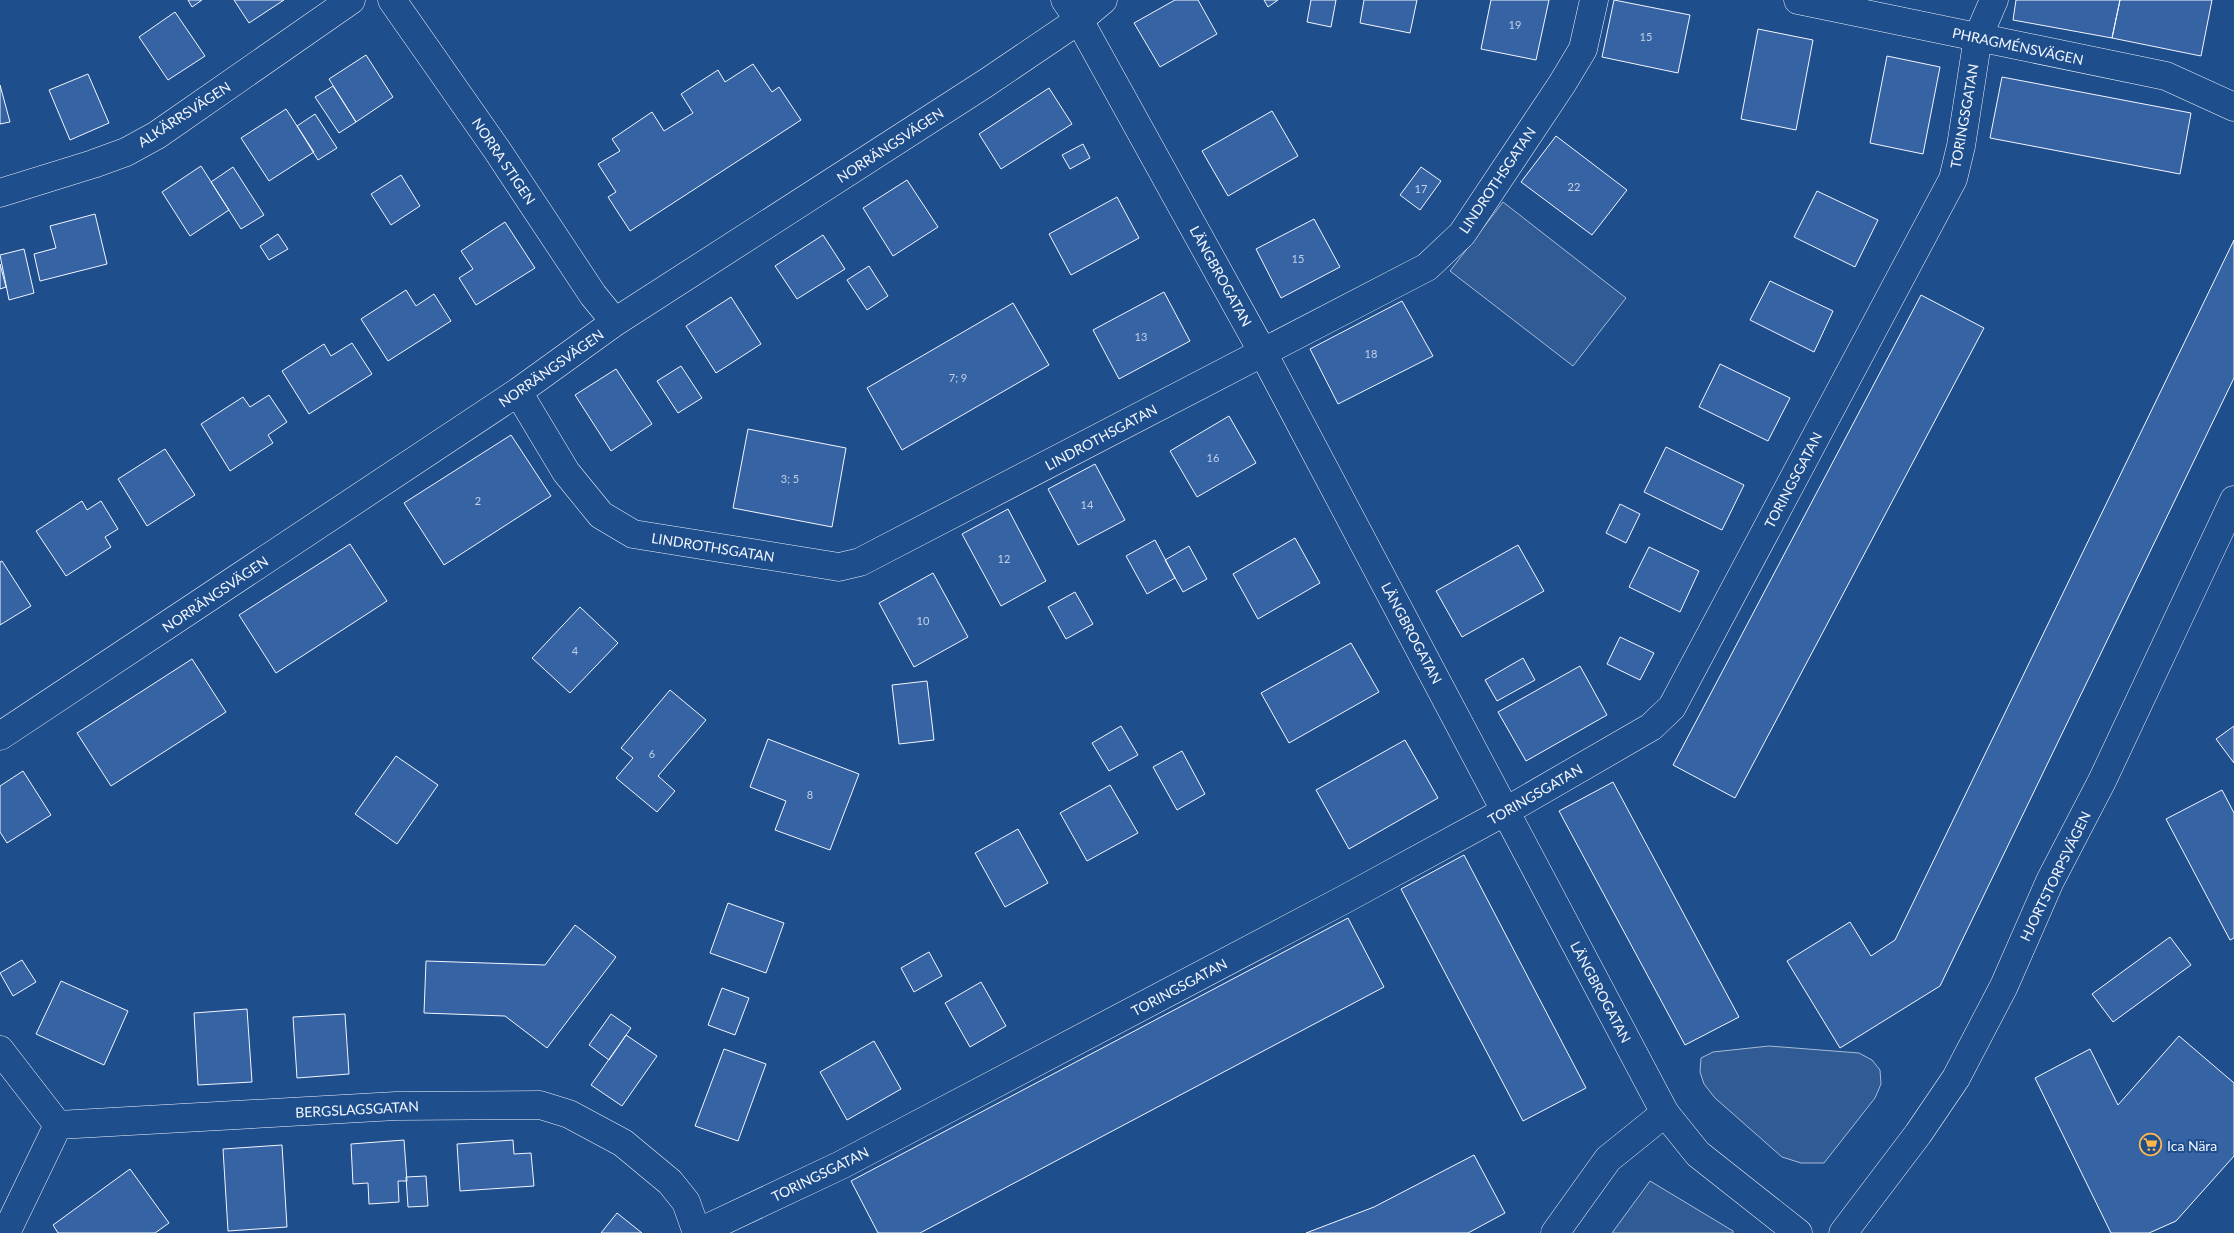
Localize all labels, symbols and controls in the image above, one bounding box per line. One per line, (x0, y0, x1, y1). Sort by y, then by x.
house number: 19 (1509, 18, 1521, 31)
street label: PHRAGMÉNSVÄGEN (1951, 24, 2085, 68)
house number: 15 (1640, 30, 1652, 43)
street label: TORINGSGATAN (1946, 62, 1982, 170)
street label: ALKÄRRSVÄGEN (134, 78, 234, 150)
street label: NORRÄNGSVÄGEN (833, 104, 947, 186)
street label: NORRA STIGEN (469, 114, 539, 208)
street label: LINDROTHSGATAN (1455, 124, 1539, 236)
house number: 22 (1568, 180, 1580, 193)
house number: 17 (1415, 182, 1427, 195)
street label: LÄNGBROGATAN (1186, 223, 1256, 329)
house number: 15 (1292, 252, 1304, 265)
street label: NORRÄNGSVÄGEN (495, 325, 607, 411)
house number: 13 (1135, 330, 1147, 343)
house number: 18 (1365, 347, 1377, 360)
house number: 7; 9 (949, 371, 967, 384)
street label: LINDROTHSGATAN (1042, 400, 1160, 474)
street label: TORINGSGATAN (1761, 429, 1825, 531)
house number: 16 (1207, 451, 1219, 464)
house number: 3; 5 (781, 472, 799, 485)
house number: 2 (475, 494, 481, 507)
house number: 14 (1081, 498, 1094, 511)
street label: LINDROTHSGATAN (650, 529, 776, 565)
street label: NORRÄNGSVÄGEN (159, 552, 271, 636)
house number: 12 (998, 552, 1010, 565)
street label: LÄNGBROGATAN (1378, 579, 1446, 687)
house number: 10 (917, 614, 930, 627)
house number: 4 (572, 644, 579, 657)
house number: 6 (649, 747, 655, 760)
street label: TORINGSGATAN (1485, 760, 1585, 828)
house number: 8 (807, 788, 813, 801)
street label: HJORTSTORPSVÄGEN (2016, 808, 2094, 944)
street label: LÄNGBROGATAN (1567, 938, 1635, 1046)
street label: TORINGSGATAN (1128, 955, 1230, 1019)
street label: BERGSLAGSGATAN (295, 1097, 419, 1121)
supermarket icon: Ica Nära (2139, 1133, 2163, 1157)
place label: Ica Nära (2167, 1137, 2217, 1154)
street label: TORINGSGATAN (768, 1143, 872, 1205)

